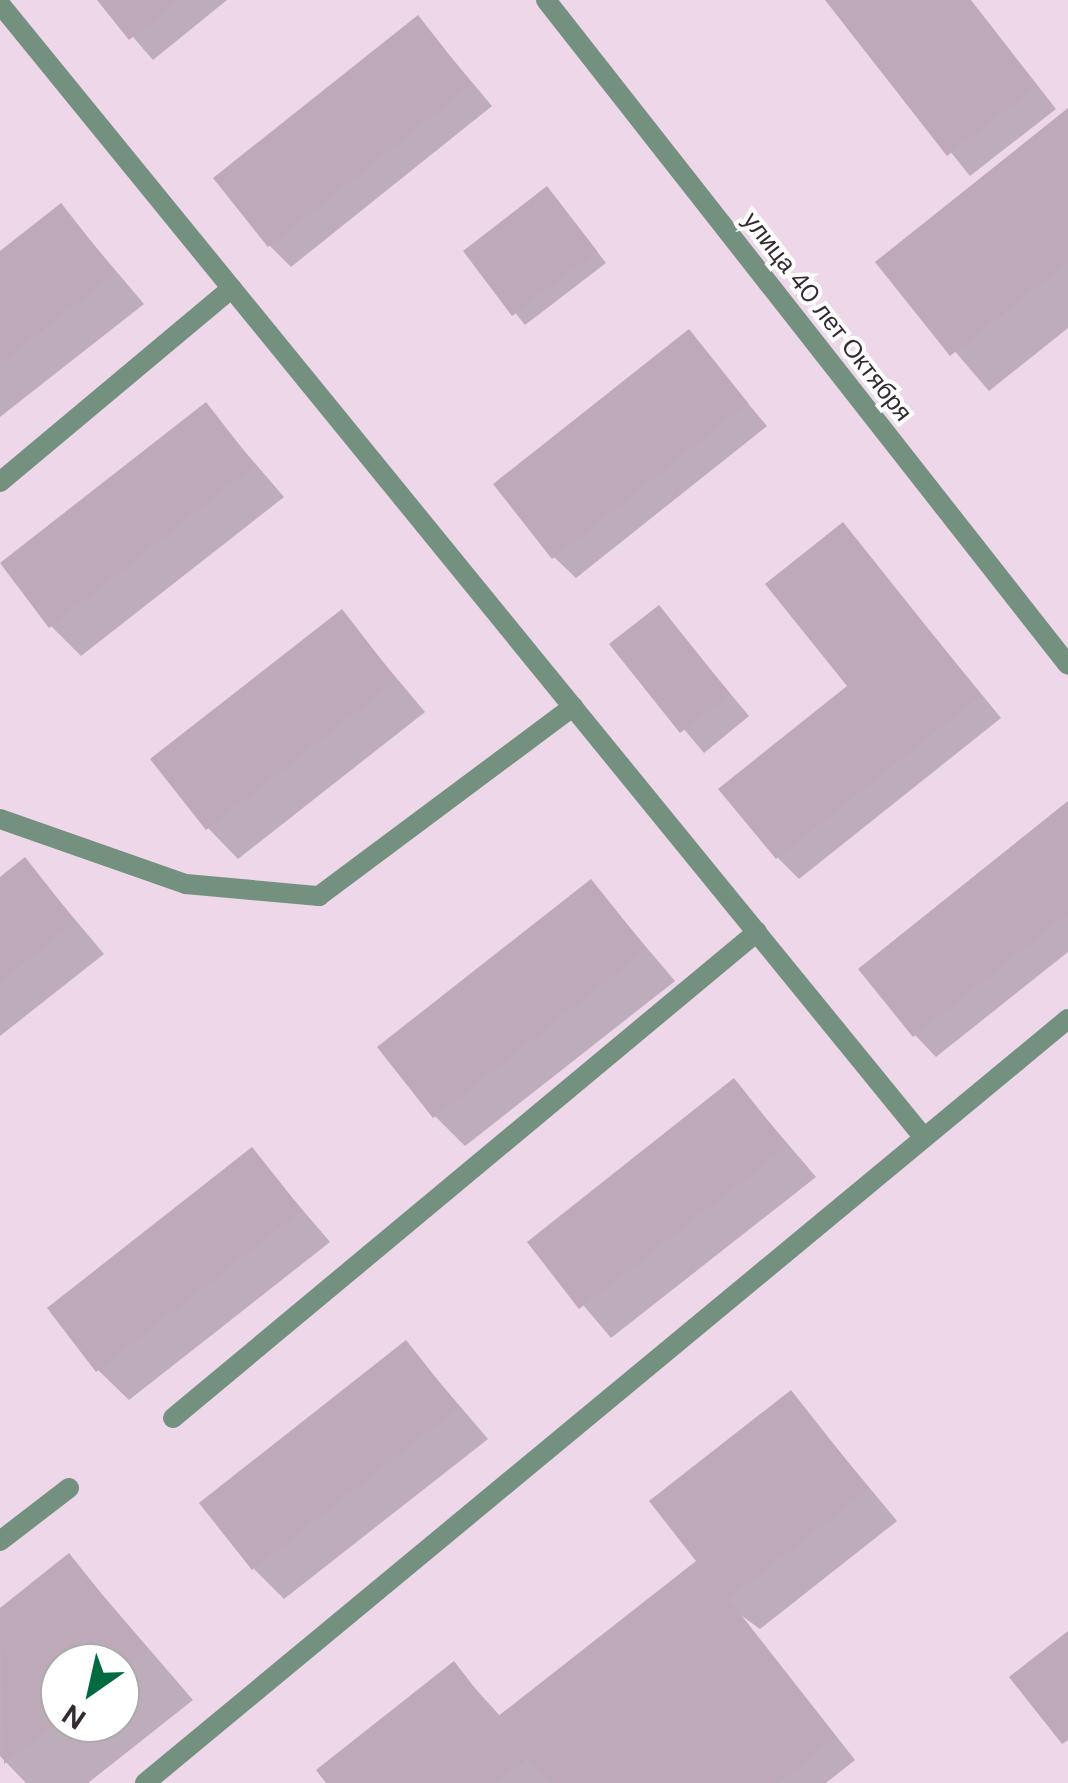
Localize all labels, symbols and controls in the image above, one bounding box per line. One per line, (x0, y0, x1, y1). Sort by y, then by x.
street label: улица 40 лет Октября (736, 206, 918, 428)
north arrow (40, 1643, 140, 1743)
text: N (55, 1696, 93, 1738)

